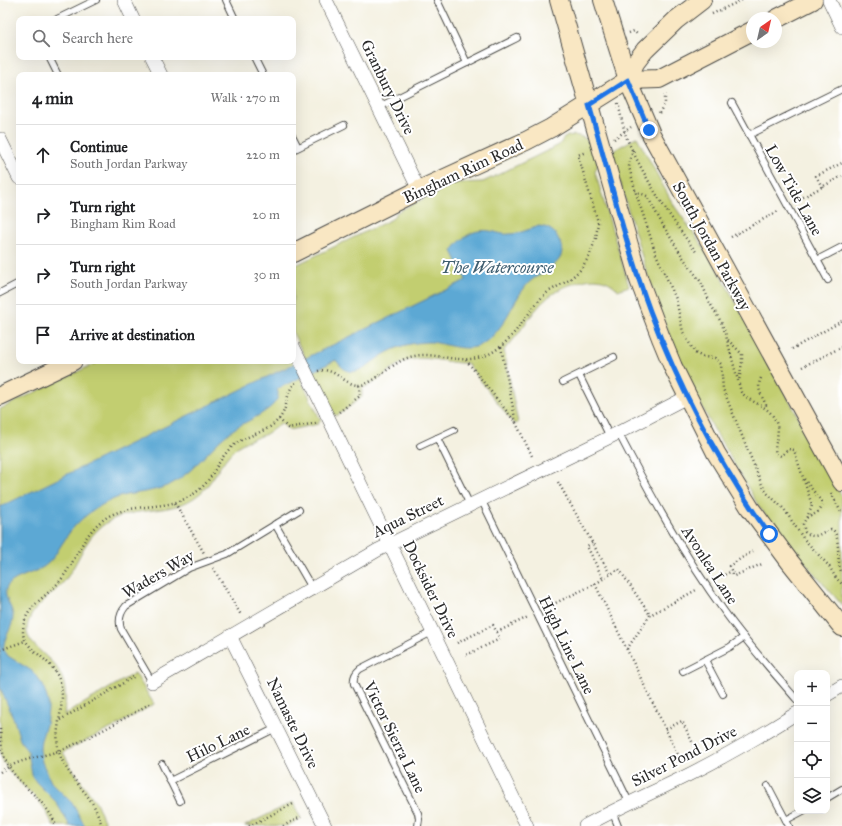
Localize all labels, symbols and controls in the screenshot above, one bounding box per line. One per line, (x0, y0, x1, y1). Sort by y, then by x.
north arrow (746, 12, 782, 48)
search box (16, 16, 296, 60)
icon: search (30, 27, 52, 49)
text: Search here (62, 29, 133, 47)
street label: Granbury Drive (357, 36, 419, 138)
text: 4 min (32, 88, 73, 109)
text: Walk · 270 m (211, 90, 280, 106)
route end (640, 121, 658, 139)
street label: Bingham Rim Road (400, 135, 526, 208)
text: Continue (70, 138, 128, 156)
street label: Low Tide Lane (761, 141, 827, 239)
icon: ahead (32, 144, 54, 166)
text: 220 m (246, 147, 280, 163)
text: South Jordan Parkway (70, 156, 187, 172)
street label: South Jordan Parkway (668, 178, 756, 315)
text: Turn right (70, 198, 135, 216)
icon: right (32, 204, 54, 226)
text: 20 m (252, 207, 280, 223)
text: Bingham Rim Road (70, 216, 176, 232)
water label: The Watercourse (440, 257, 554, 278)
text: Turn right (70, 258, 135, 276)
icon: right (32, 264, 54, 286)
text: 30 m (254, 267, 280, 283)
text: South Jordan Parkway (70, 276, 187, 292)
icon: arrive (32, 324, 54, 346)
text: Arrive at destination (70, 326, 195, 344)
street label: Aqua Street (368, 490, 447, 543)
street label: Avonlea Lane (677, 521, 743, 608)
route start (760, 525, 778, 543)
street label: Docksider Drive (399, 537, 463, 641)
street label: Waders Way (119, 546, 198, 602)
street label: High Line Lane (534, 593, 599, 698)
map controls (794, 670, 830, 814)
button: + (794, 670, 830, 706)
street label: Namaste Drive (263, 674, 323, 772)
street label: Victor Sierra Lane (359, 677, 430, 796)
button: − (794, 706, 830, 742)
street label: Hilo Lane (183, 719, 253, 766)
street label: Silver Pond Drive (628, 721, 740, 791)
button: locate (794, 742, 830, 778)
button: layers (794, 778, 830, 814)

